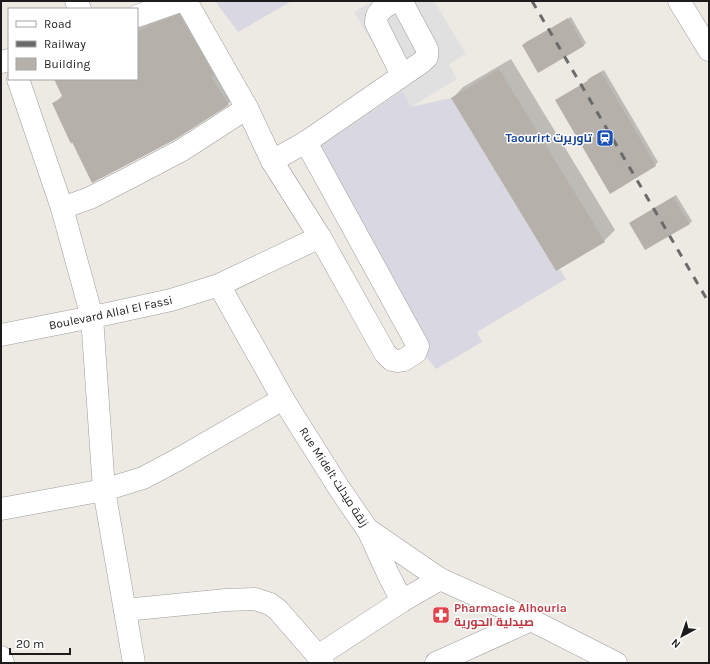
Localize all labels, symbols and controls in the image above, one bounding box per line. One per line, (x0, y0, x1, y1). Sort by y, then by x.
legend (8, 8, 138, 80)
text: Road (44, 17, 72, 31)
text: Railway (44, 37, 86, 51)
text: Building (44, 57, 91, 71)
station icon: Taourirt تاوريرت (595, 128, 615, 148)
place label: Taourirt تاوريرت (505, 131, 593, 146)
street label: Boulevard Allal El Fassi (48, 293, 174, 332)
street label: Rue Midelt زنقة ميدلت (297, 425, 371, 529)
place label: Pharmacie Alhouria صيدلية الحورية (454, 601, 567, 630)
pharmacy icon: Pharmacie Alhouria صيدلية الحورية (431, 605, 451, 625)
north arrow (662, 616, 702, 656)
scale bar (10, 630, 70, 656)
text: N (669, 636, 683, 651)
text: 20 m (16, 637, 44, 651)

